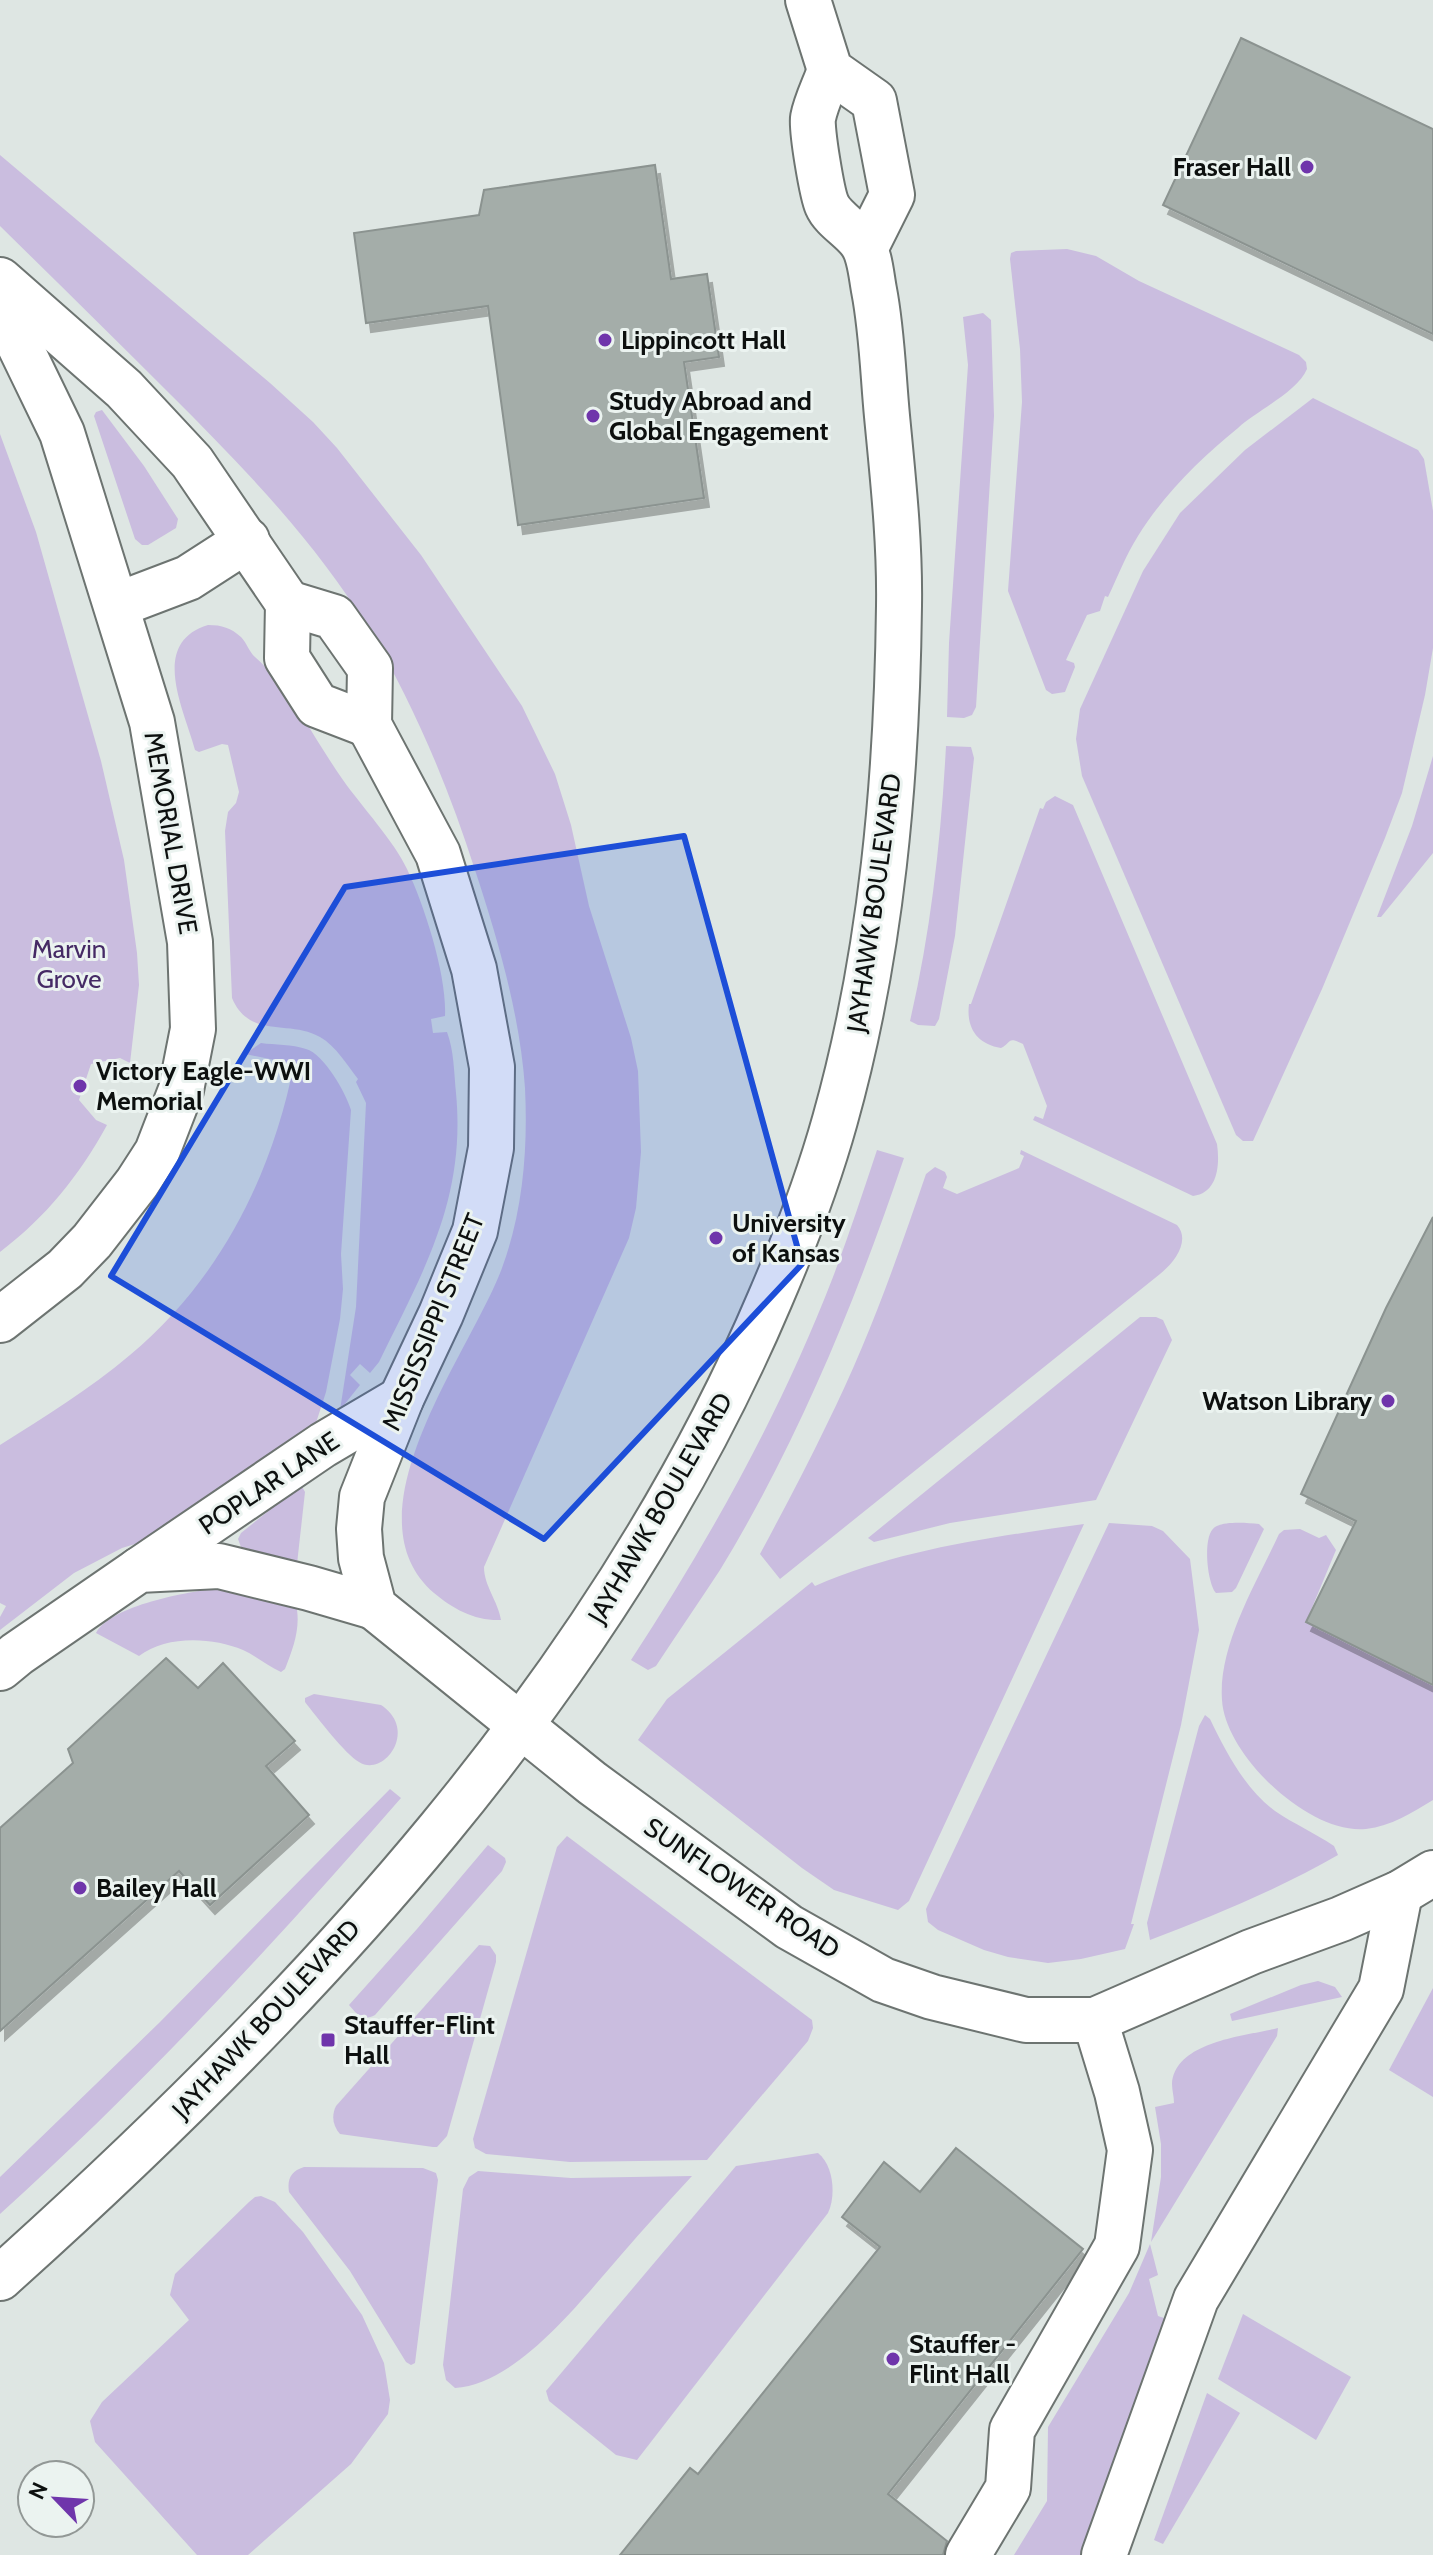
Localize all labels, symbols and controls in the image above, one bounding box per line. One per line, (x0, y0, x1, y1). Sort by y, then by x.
place label: Fraser Hall (1173, 151, 1291, 183)
marker: Fraser Hall (1298, 158, 1316, 176)
place label: Lippincott Hall (621, 324, 786, 356)
marker: Lippincott Hall (596, 331, 614, 349)
place label: Study Abroad and Global Engagement (609, 385, 829, 447)
marker: Study Abroad and Global Engagement (584, 407, 602, 425)
street label: MEMORIAL DRIVE (137, 729, 205, 937)
street label: JAYHAWK BOULEVARD (840, 771, 908, 1036)
park label: Marvin Grove (32, 933, 106, 995)
place label: Victory Eagle-WWI Memorial (96, 1055, 311, 1117)
marker: Victory Eagle-WWI Memorial (71, 1077, 89, 1095)
place label: University of Kansas (732, 1207, 846, 1269)
street label: MISSISSIPPI STREET (375, 1209, 491, 1435)
marker: University of Kansas (707, 1229, 725, 1247)
place label: Watson Library (1202, 1385, 1372, 1417)
street label: JAYHAWK BOULEVARD (580, 1387, 739, 1630)
marker: Watson Library (1379, 1392, 1397, 1410)
street label: POPLAR LANE (193, 1424, 345, 1542)
street label: SUNFLOWER ROAD (638, 1811, 846, 1965)
place label: Bailey Hall (96, 1872, 217, 1904)
marker: Bailey Hall (71, 1879, 89, 1897)
street label: JAYHAWK BOULEVARD (165, 1913, 367, 2126)
place label: Stauffer-Flint Hall (344, 2009, 495, 2071)
marker: Stauffer-Flint Hall (319, 2031, 337, 2049)
place label: Stauffer - Flint Hall (909, 2328, 1016, 2390)
marker: Stauffer - Flint Hall (884, 2350, 902, 2368)
north arrow (16, 2459, 96, 2539)
text: N (23, 2478, 54, 2504)

